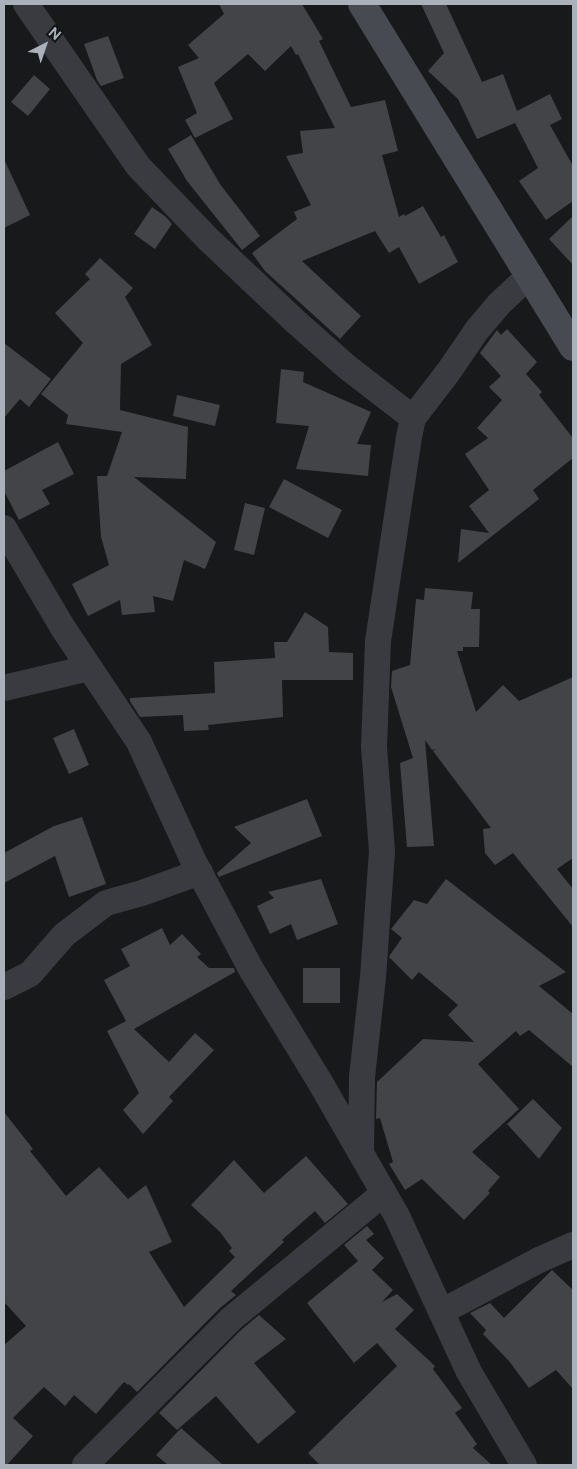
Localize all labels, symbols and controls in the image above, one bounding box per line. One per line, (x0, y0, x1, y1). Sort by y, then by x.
north arrow (20, 20, 70, 70)
text: N (45, 24, 64, 43)

